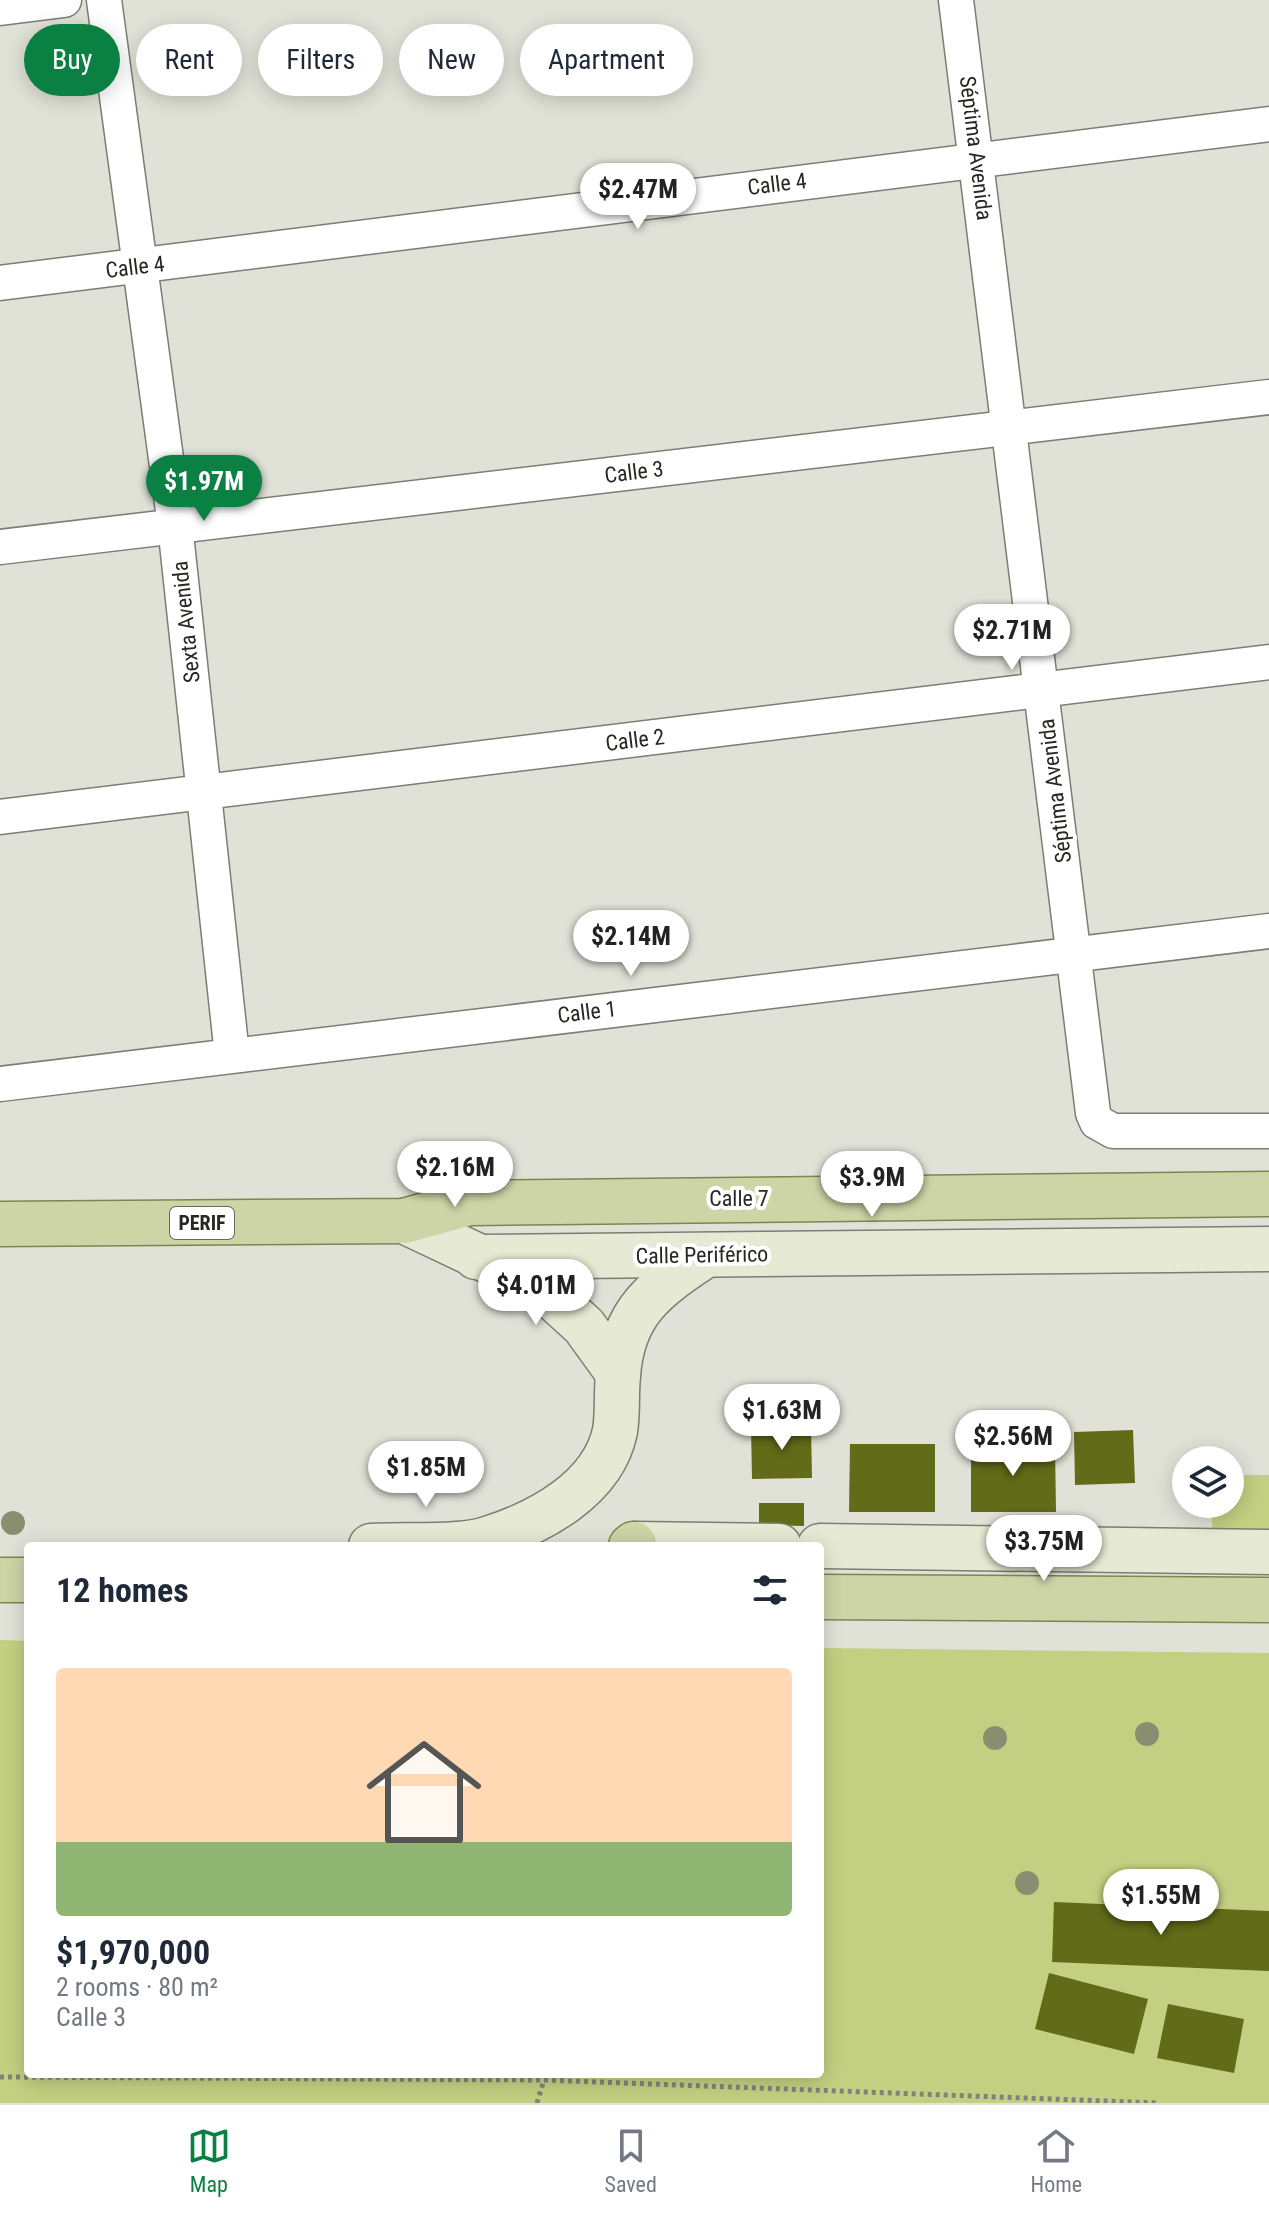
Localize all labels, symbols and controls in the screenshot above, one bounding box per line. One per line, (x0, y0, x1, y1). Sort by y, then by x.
chip: Buy (24, 24, 120, 96)
chip: Rent (136, 24, 242, 96)
chip: Filters (258, 24, 383, 96)
chip: New (399, 24, 504, 96)
chip: Apartment (520, 24, 693, 96)
street label: Séptima Avenida (955, 74, 997, 222)
pin: $2.47M (573, 163, 703, 231)
street label: Calle 4 (746, 168, 808, 200)
text: $2.47M (598, 174, 678, 204)
street label: Calle 4 (104, 251, 166, 283)
pin: $1.97M (139, 455, 269, 523)
street label: Calle 3 (603, 456, 665, 488)
text: $1.97M (164, 466, 244, 496)
street label: Sexta Avenida (167, 560, 205, 684)
pin: $2.71M (947, 604, 1077, 672)
text: $2.71M (972, 615, 1052, 645)
street label: Séptima Avenida (1034, 717, 1076, 865)
street label: Calle 2 (604, 724, 666, 756)
pin: $2.14M (566, 910, 696, 978)
text: $2.14M (591, 921, 671, 951)
street label: Calle 1 (556, 996, 618, 1028)
pin: $2.16M (390, 1141, 520, 1209)
pin: $3.9M (816, 1151, 928, 1219)
text: $2.16M (415, 1152, 495, 1182)
text: $3.9M (839, 1162, 905, 1192)
street label: Calle 7 (709, 1186, 769, 1211)
road number: PERIF (170, 1207, 234, 1239)
street label: Calle Periférico (636, 1241, 768, 1269)
pin: $4.01M (471, 1259, 601, 1327)
text: $4.01M (496, 1270, 576, 1300)
pin: $1.63M (717, 1384, 847, 1452)
text: $1.63M (742, 1395, 822, 1425)
pin: $2.56M (948, 1410, 1078, 1478)
text: $2.56M (973, 1421, 1053, 1451)
pin: $1.85M (361, 1441, 491, 1509)
map controls (1172, 1446, 1244, 1518)
button: layers (1172, 1446, 1244, 1518)
text: $1.85M (386, 1452, 466, 1482)
pin: $3.75M (979, 1515, 1109, 1583)
text: $3.75M (1004, 1526, 1084, 1556)
icon: filters (748, 1568, 792, 1612)
text: 12 homes (56, 1570, 189, 1610)
icon: home (352, 1720, 496, 1864)
pin: $1.55M (1096, 1869, 1226, 1937)
text: $1.55M (1121, 1880, 1201, 1910)
text: $1,970,000 (56, 1932, 210, 1972)
text: 2 rooms · 80 m² (56, 1972, 218, 2002)
text: Calle 3 (56, 2002, 126, 2032)
tab: Map (187, 2124, 231, 2197)
tab: Saved (605, 2124, 657, 2197)
tab: Home (1031, 2124, 1082, 2197)

